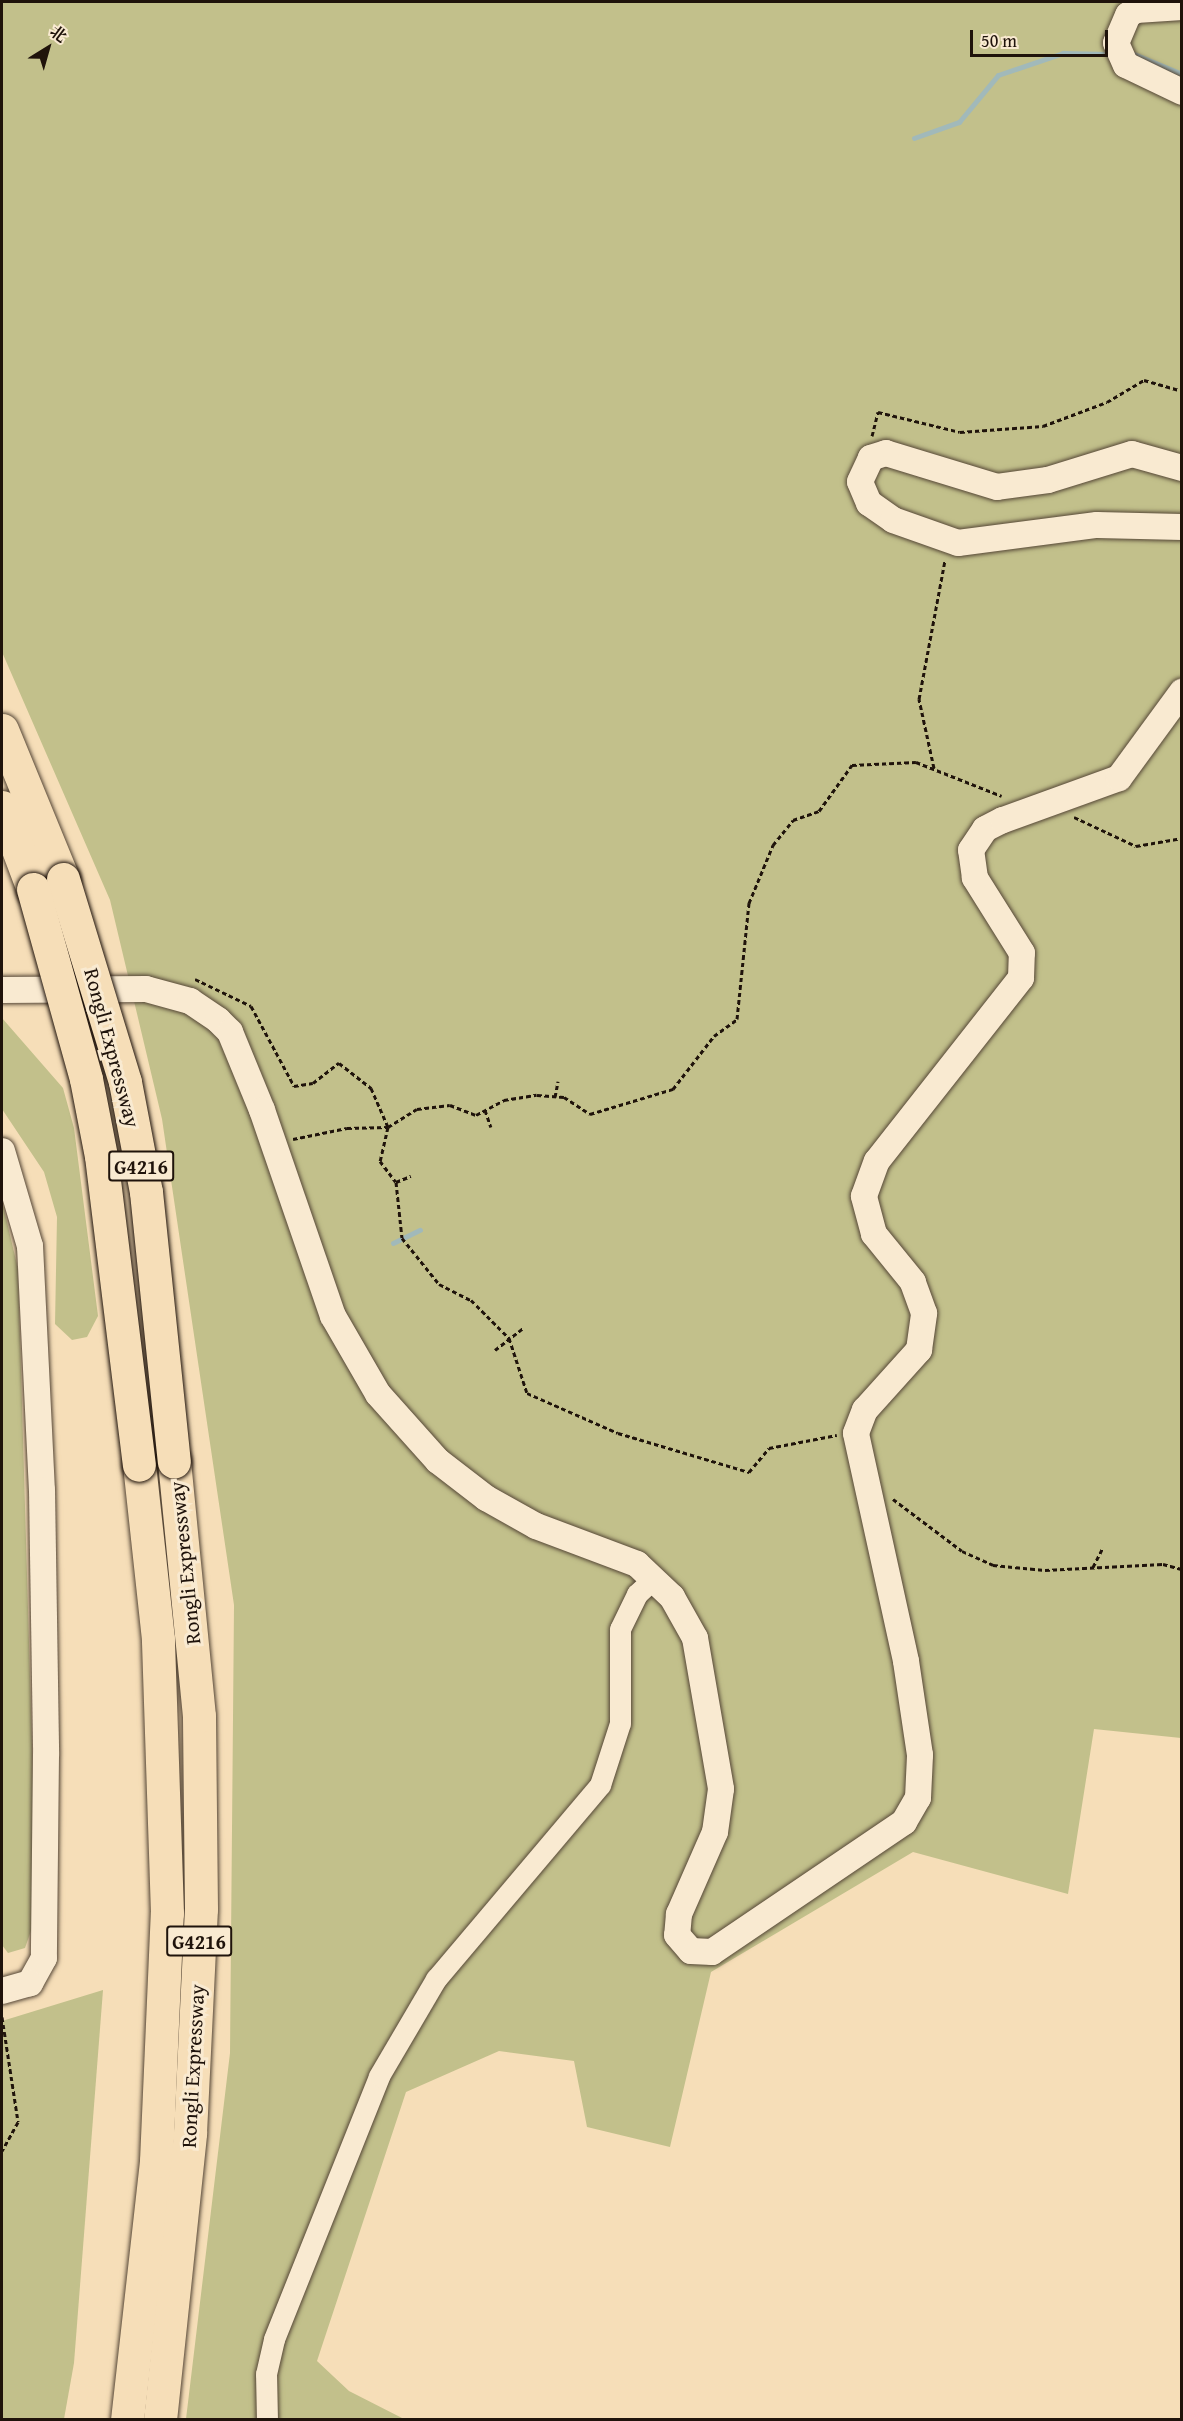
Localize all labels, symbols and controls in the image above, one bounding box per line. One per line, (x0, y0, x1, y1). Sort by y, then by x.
north arrow (18, 18, 78, 78)
scale bar (973, 18, 1111, 56)
text: 北 (45, 19, 72, 48)
text: 50 m (981, 27, 1017, 54)
street label: Rongli Expressway (79, 966, 145, 1130)
road number: G4216 (108, 1149, 174, 1183)
street label: Rongli Expressway (164, 1480, 206, 1646)
road number: G4216 (166, 1924, 232, 1958)
street label: Rongli Expressway (176, 1983, 210, 2149)

